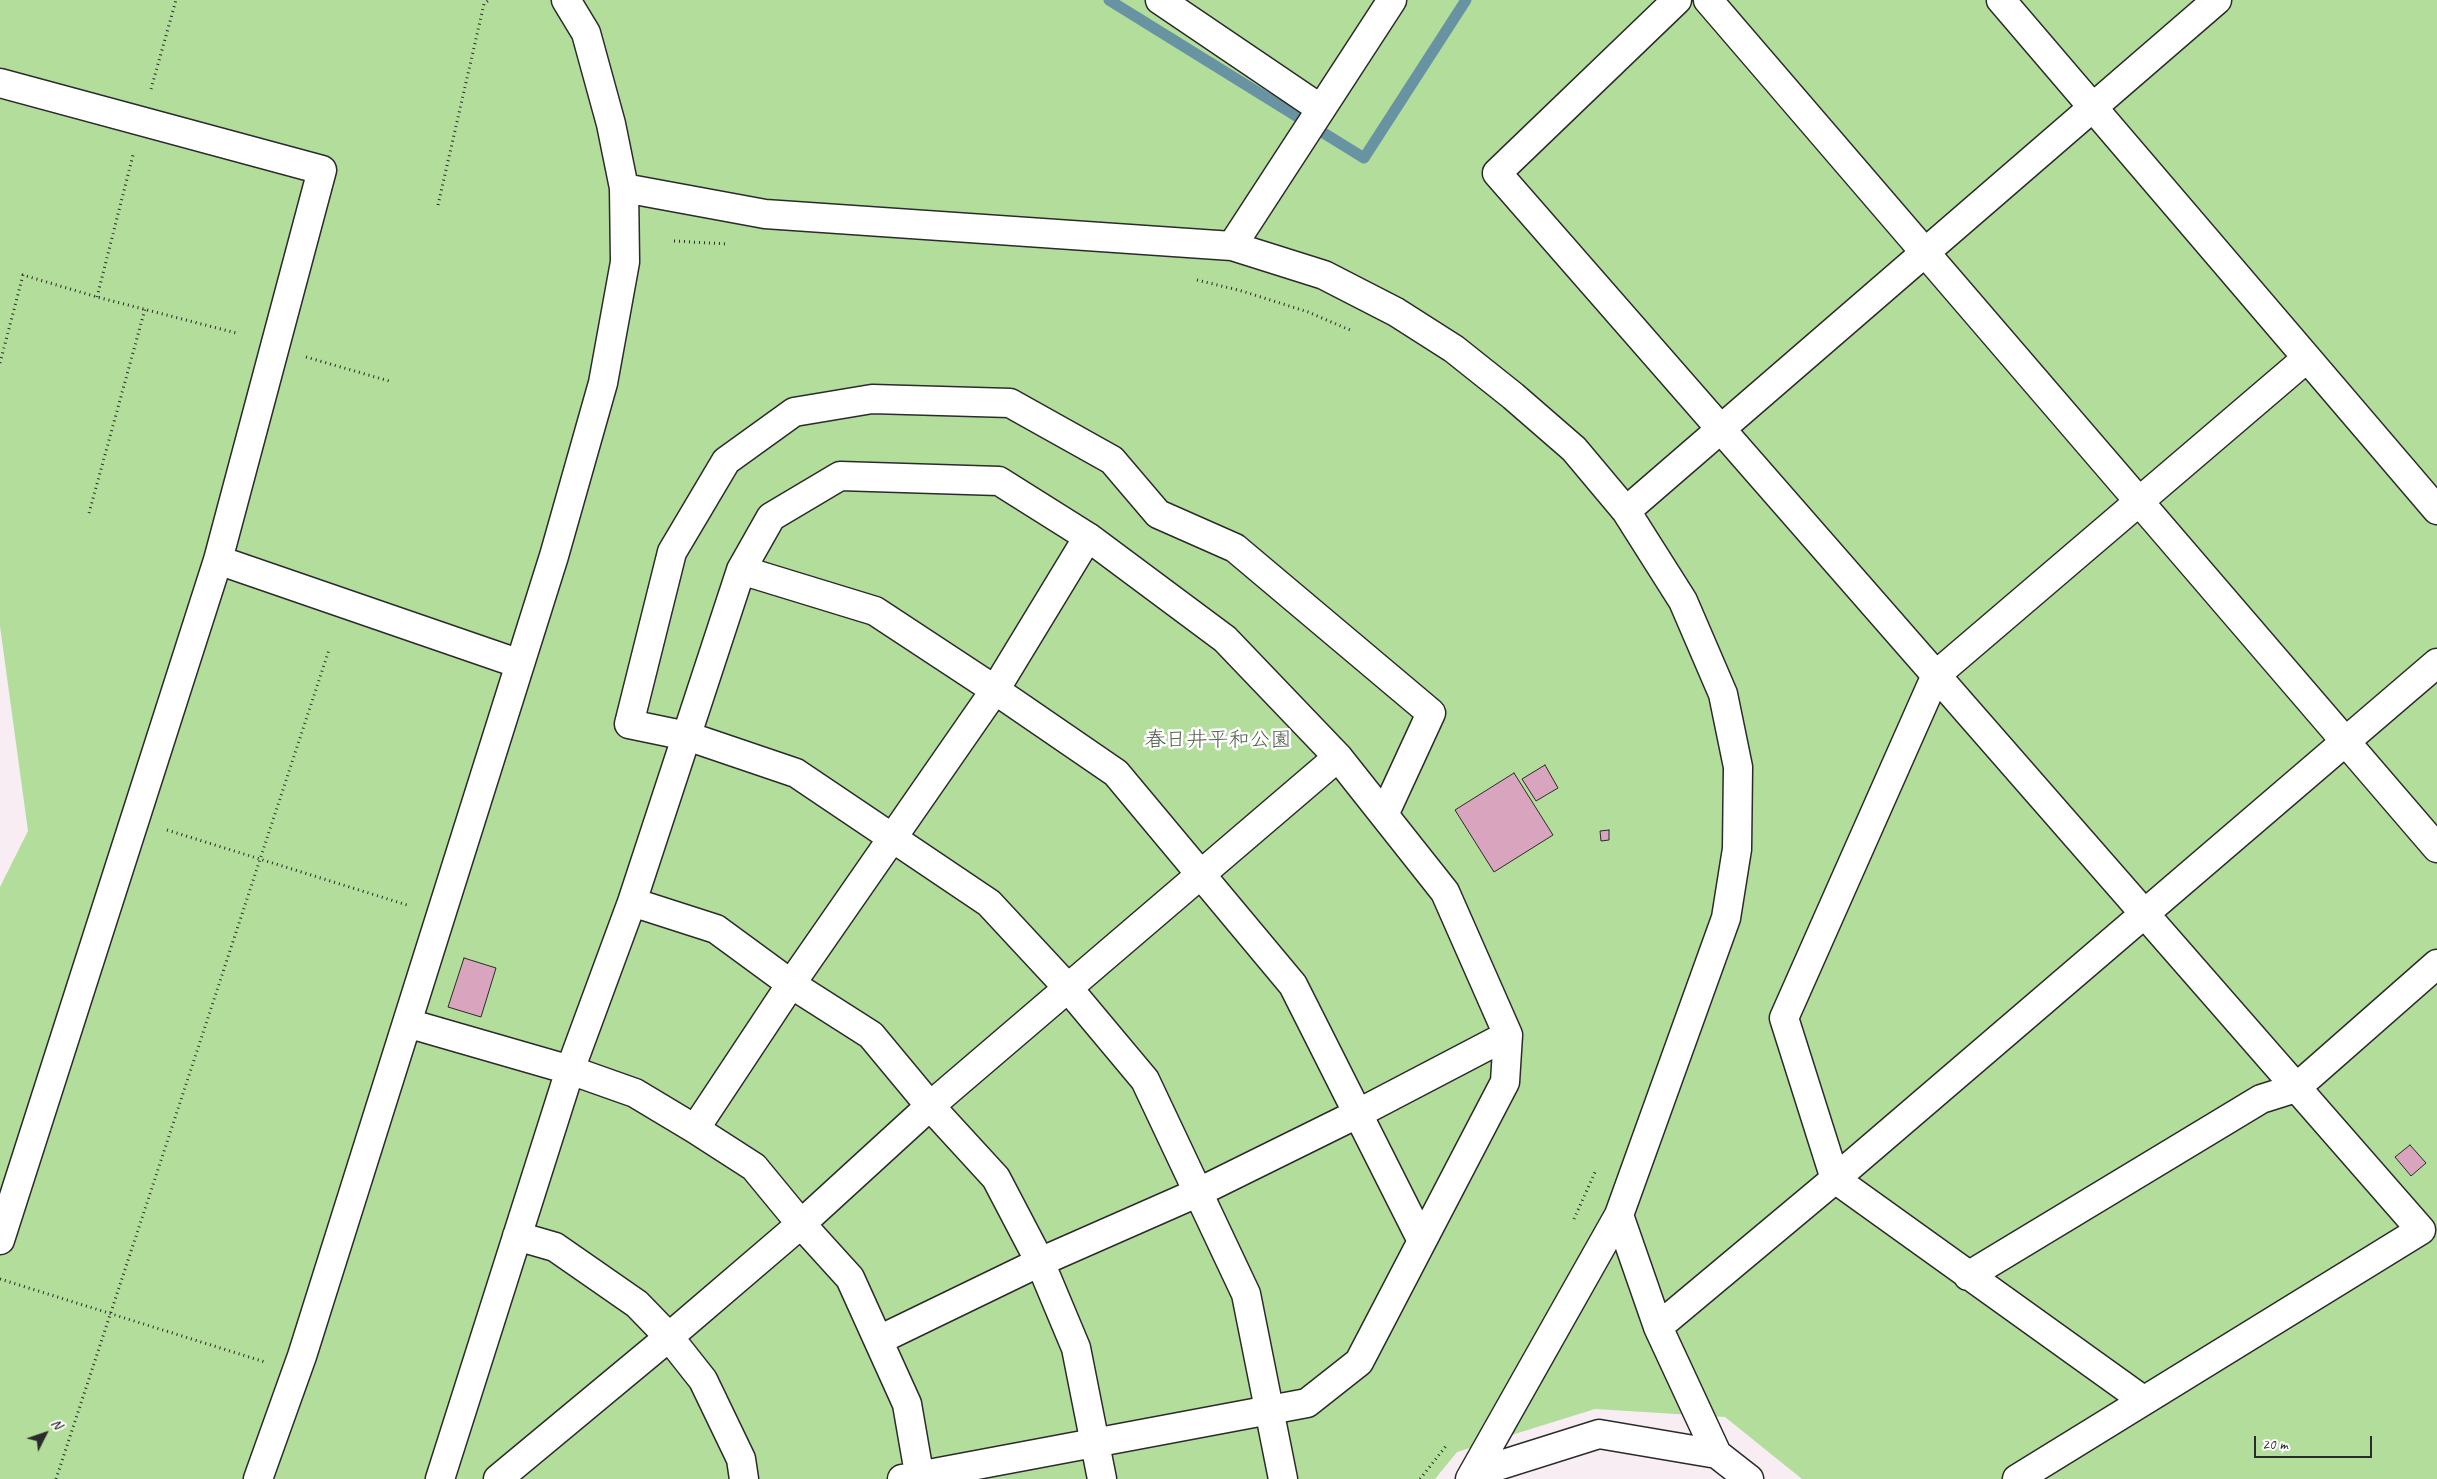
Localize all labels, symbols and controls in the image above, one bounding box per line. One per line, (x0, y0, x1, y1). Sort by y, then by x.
park label: 春日井平和公園 (1145, 727, 1291, 753)
north arrow (20, 1409, 70, 1459)
text: N (47, 1415, 66, 1433)
scale bar (2257, 1426, 2374, 1458)
text: 20 m (2262, 1435, 2288, 1454)

